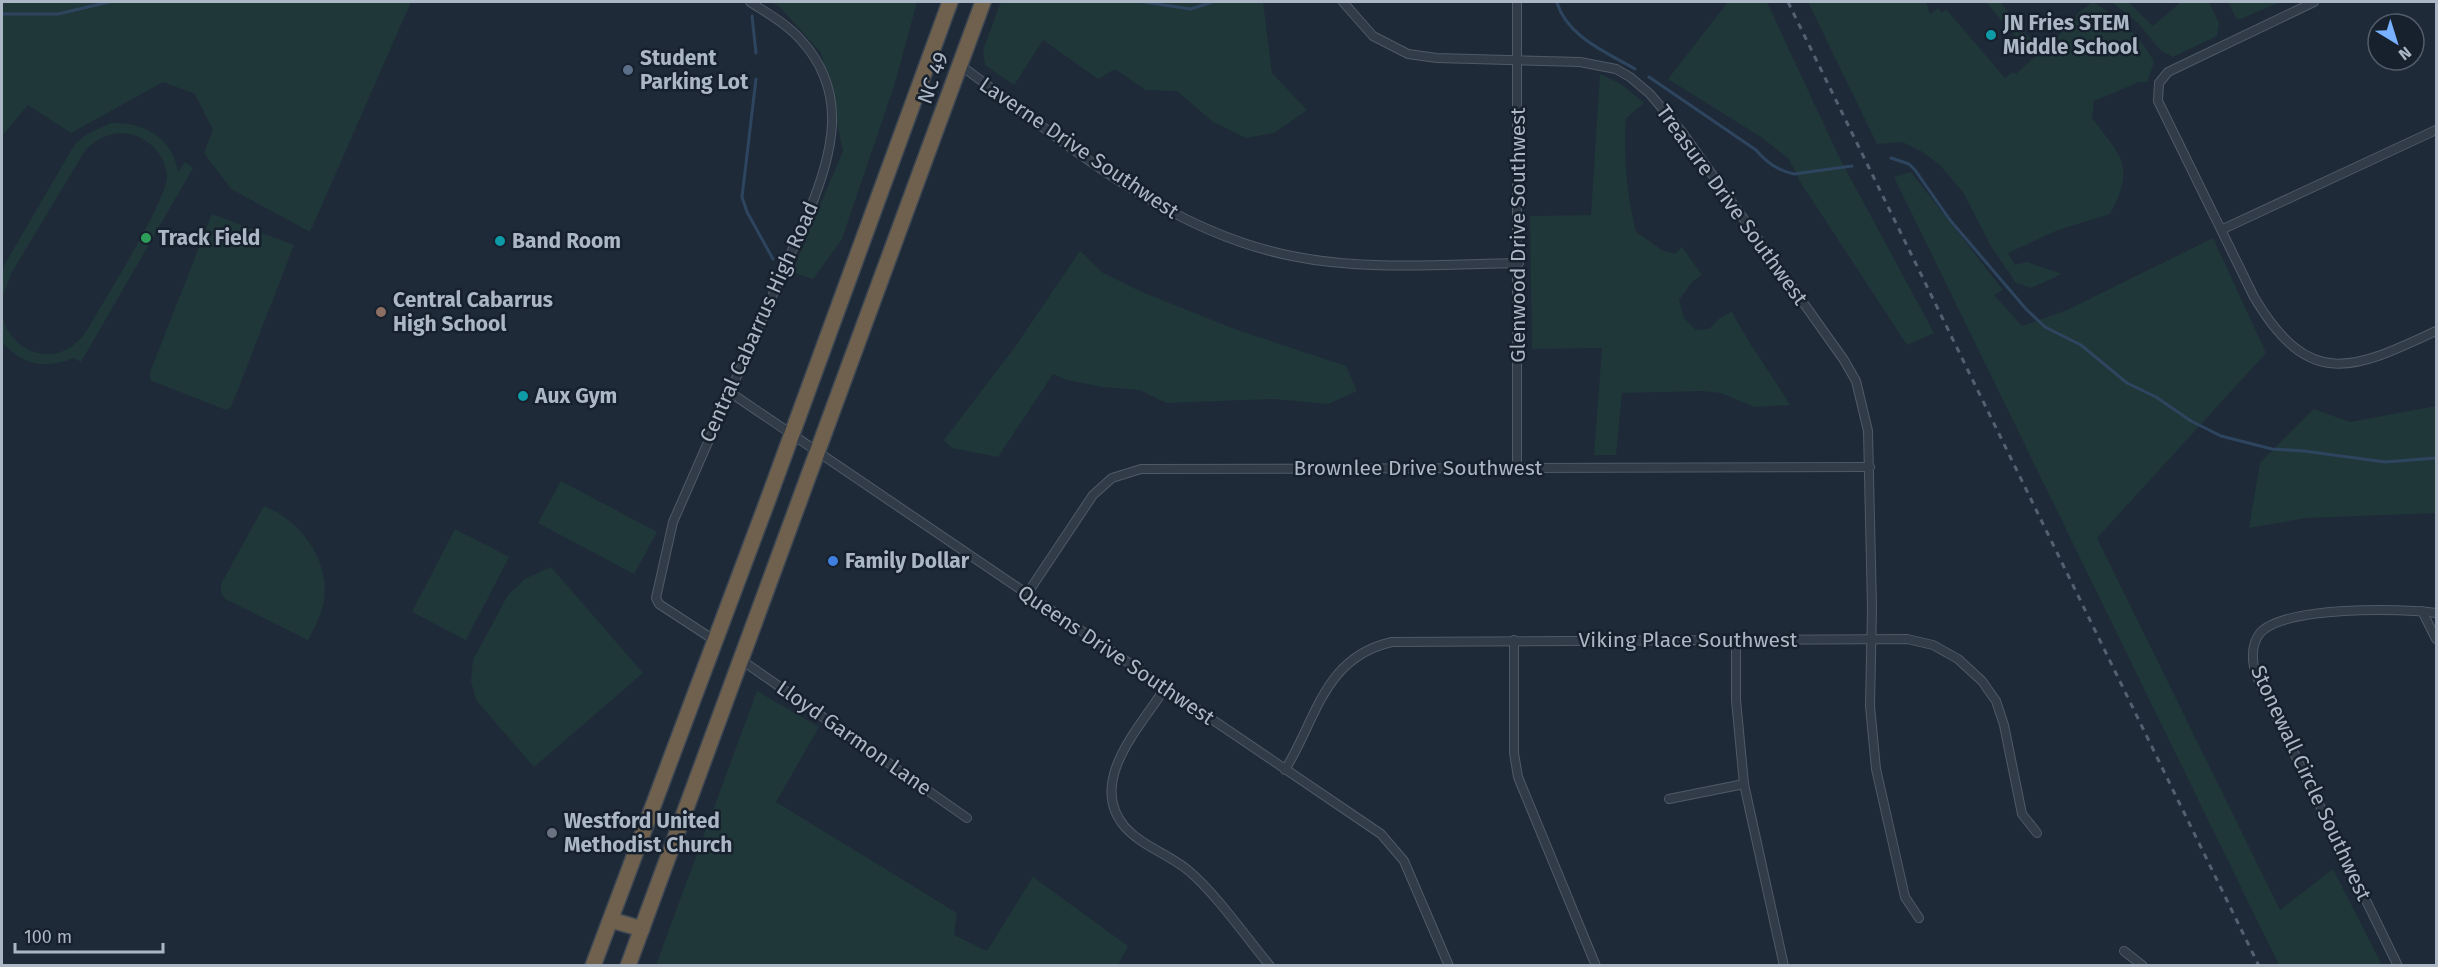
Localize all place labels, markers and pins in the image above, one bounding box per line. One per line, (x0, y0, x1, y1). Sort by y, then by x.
place label: JN Fries STEM Middle School (2002, 10, 2139, 60)
marker: JN Fries STEM Middle School (1984, 28, 1998, 42)
place label: Student Parking Lot (640, 45, 749, 95)
marker: Student Parking Lot (621, 63, 635, 77)
place label: Track Field (158, 225, 260, 251)
place label: Band Room (512, 228, 621, 254)
marker: Track Field (139, 231, 153, 245)
marker: Band Room (493, 234, 507, 248)
place label: Central Cabarrus High School (393, 287, 553, 337)
marker: Central Cabarrus High School (374, 305, 388, 319)
place label: Aux Gym (534, 383, 617, 409)
marker: Aux Gym (516, 389, 530, 403)
place label: Family Dollar (845, 548, 970, 574)
marker: Family Dollar (826, 554, 840, 568)
place label: Westford United Methodist Church (564, 808, 732, 858)
marker: Westford United Methodist Church (545, 826, 559, 840)

